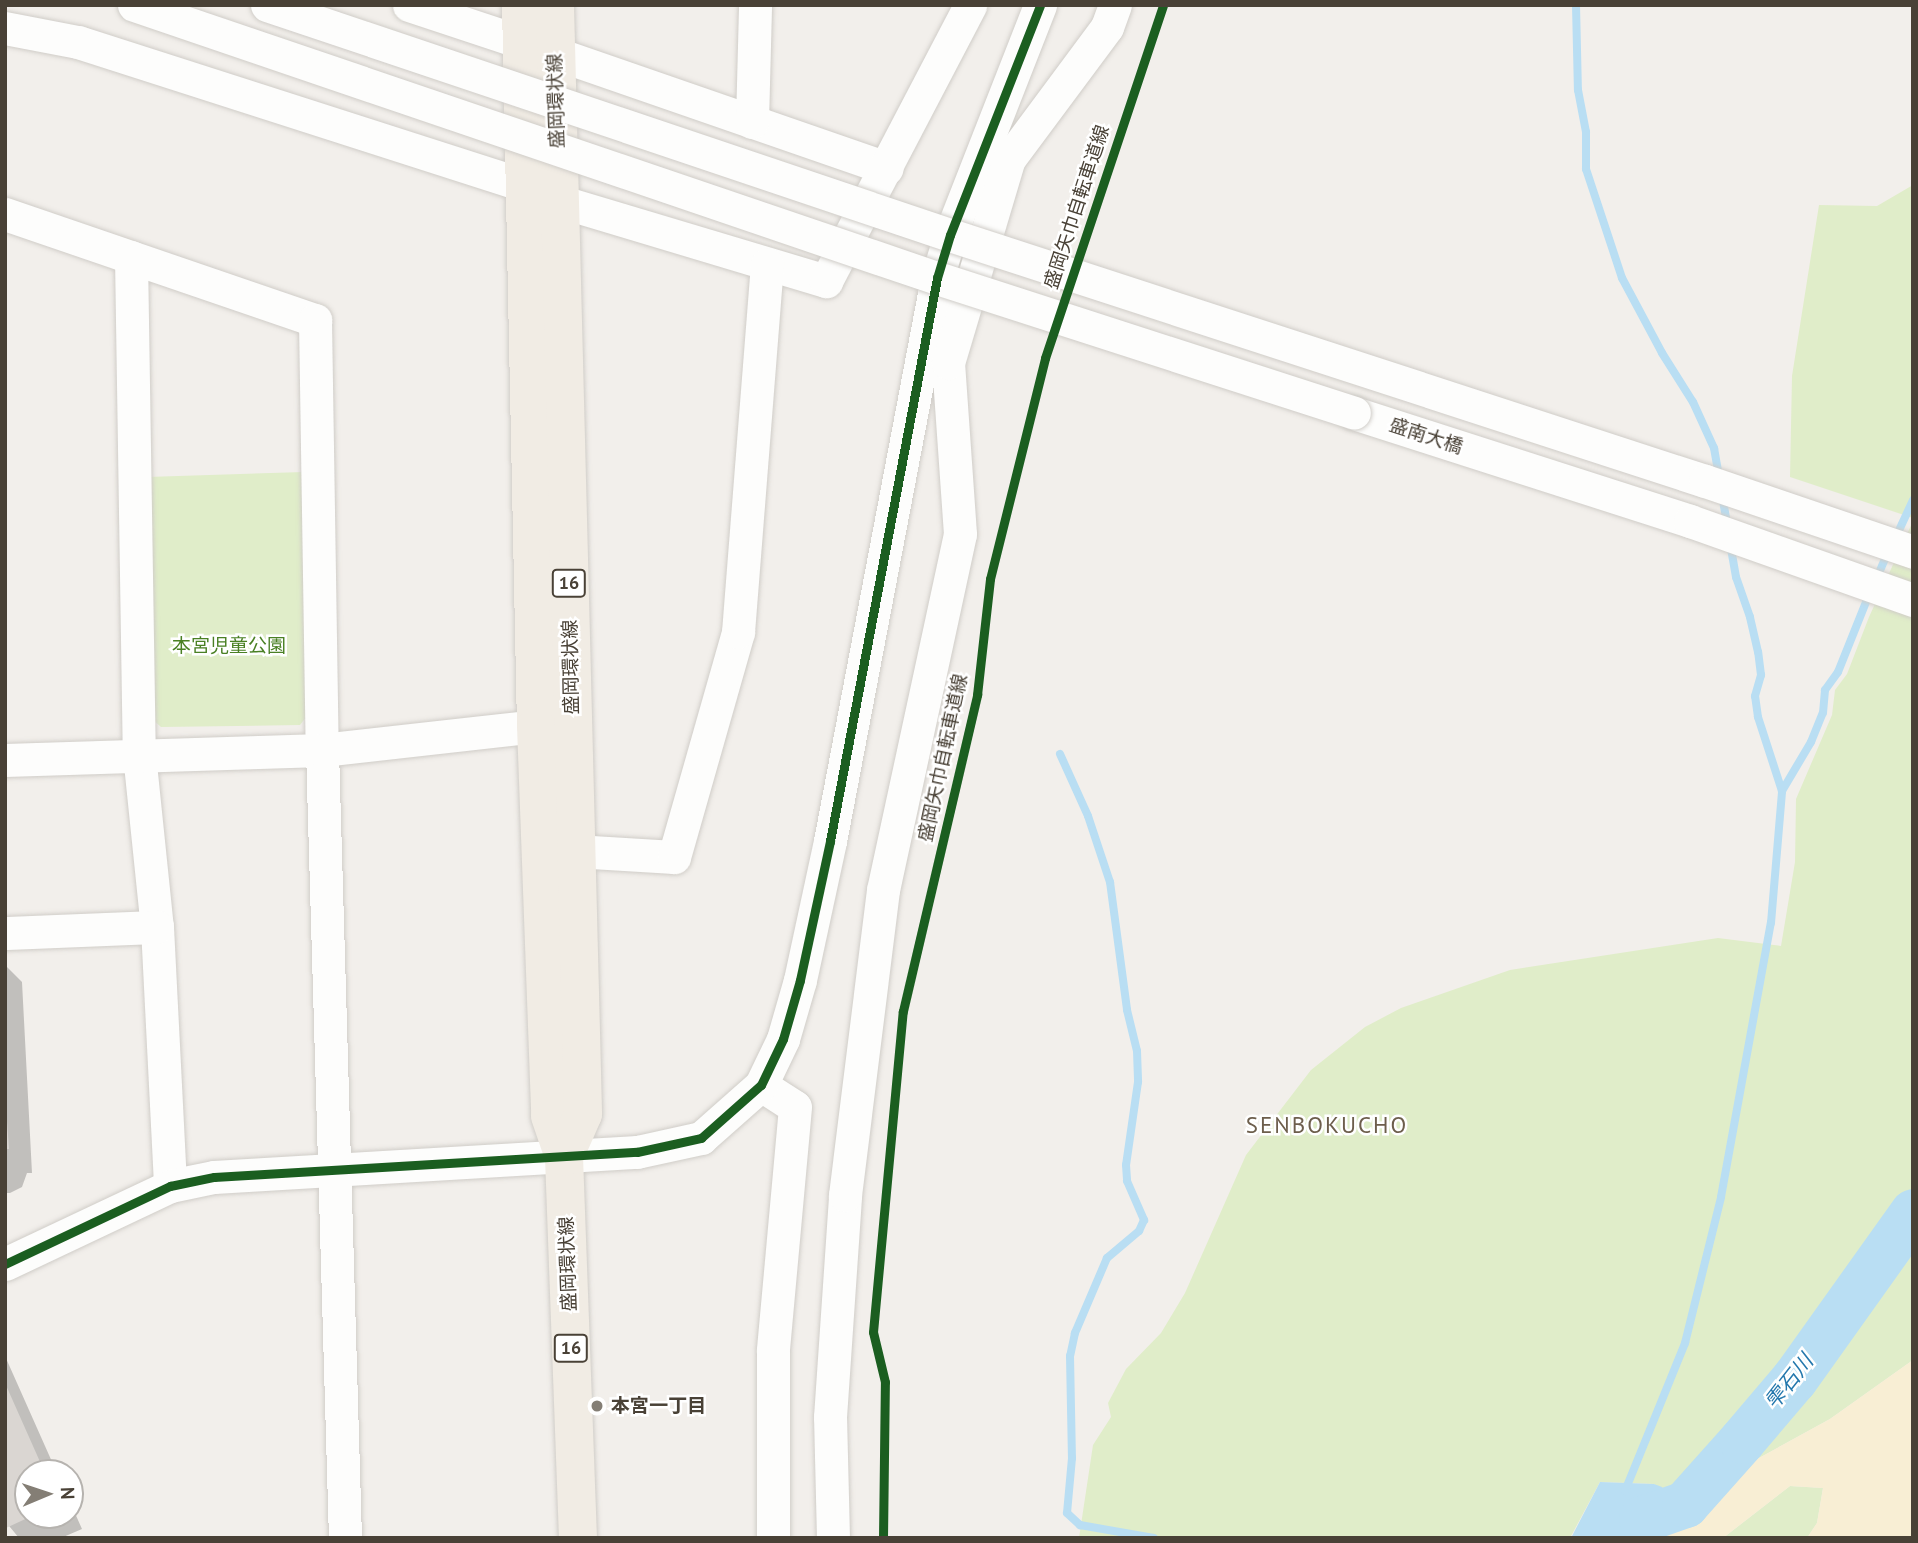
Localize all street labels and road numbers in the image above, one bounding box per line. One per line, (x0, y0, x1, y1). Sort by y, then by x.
street label: 盛岡環状線 (543, 53, 569, 149)
street label: 盛岡矢巾自転車道線 (1040, 122, 1114, 292)
street label: 盛南大橋 (1386, 413, 1466, 459)
road number: 16 (552, 568, 586, 598)
street label: 盛岡環状線 (559, 619, 583, 715)
street label: 盛岡矢巾自転車道線 (914, 672, 972, 844)
street label: 盛岡環状線 (555, 1216, 581, 1312)
road number: 16 (554, 1334, 588, 1363)

